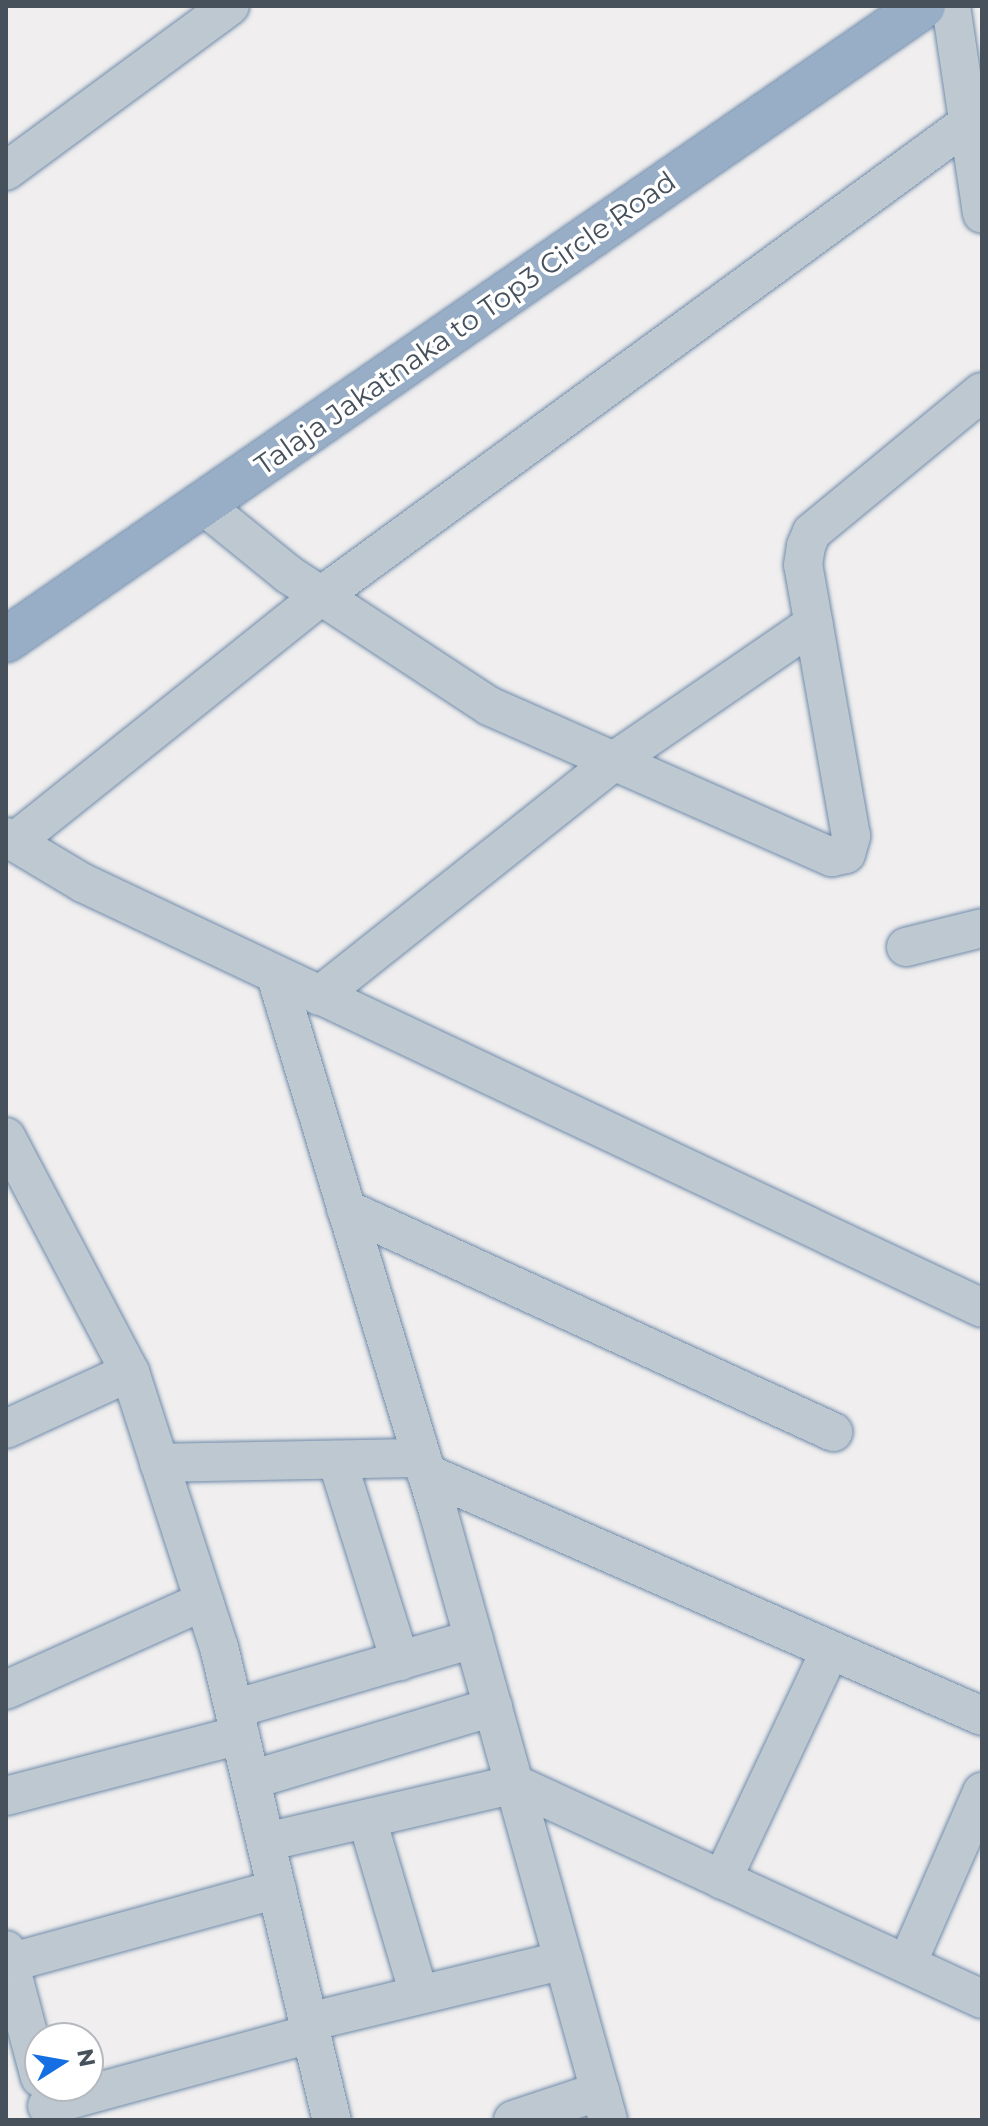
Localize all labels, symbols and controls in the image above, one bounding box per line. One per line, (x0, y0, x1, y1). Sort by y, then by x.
street label: Talaja Jakatnaka to Top3 Circle Road (248, 164, 682, 482)
north arrow (24, 2022, 104, 2102)
text: N (71, 2046, 101, 2069)

